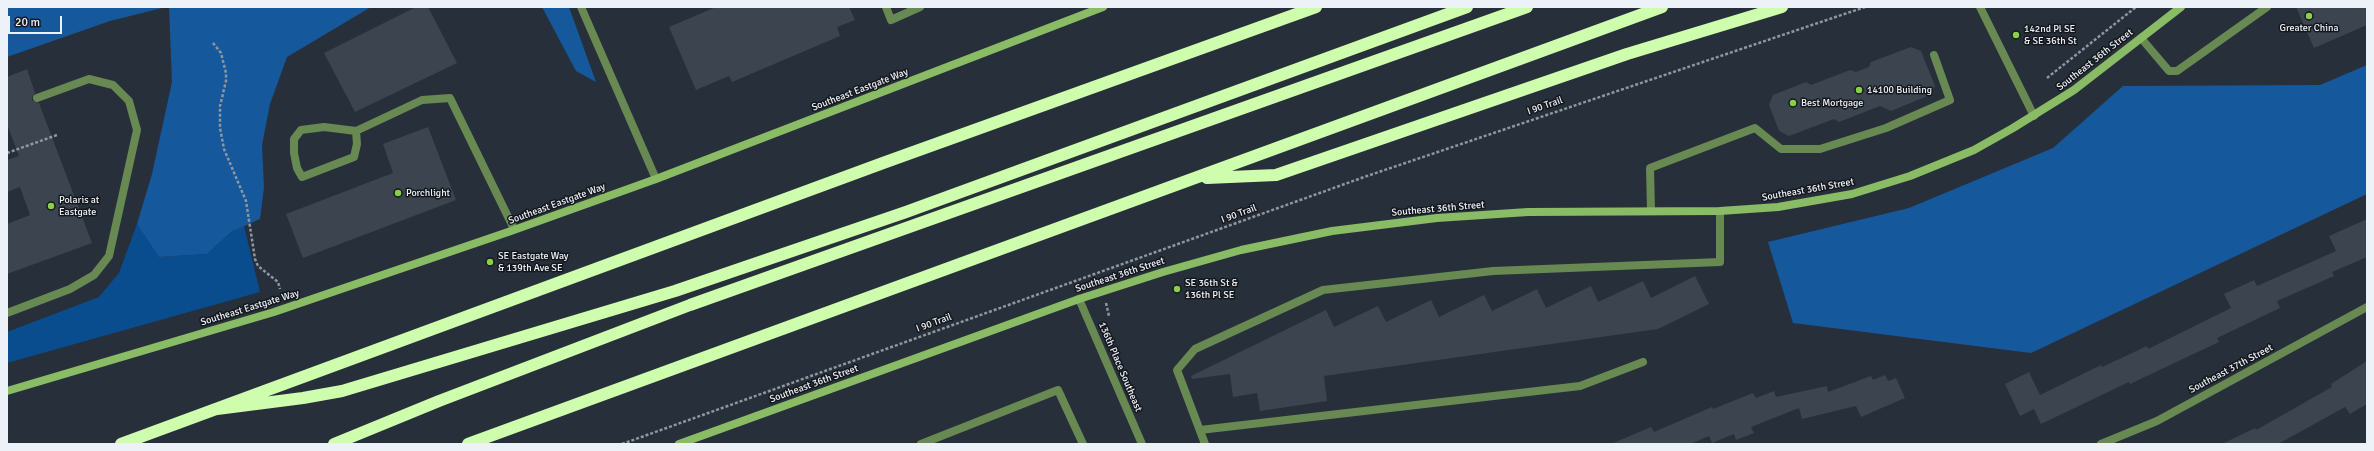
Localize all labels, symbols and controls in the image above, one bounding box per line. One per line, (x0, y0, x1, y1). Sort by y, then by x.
scale bar (10, 8, 64, 34)
marker: Greater China (2304, 11, 2314, 21)
text: 20 m (15, 15, 40, 30)
place label: Greater China (2280, 22, 2338, 34)
place label: 142nd Pl SE & SE 36th St (2024, 23, 2077, 46)
street label: Southeast 36th Street (2055, 27, 2135, 93)
marker: 142nd Pl SE & SE 36th St (2011, 30, 2021, 40)
street label: Southeast Eastgate Way (810, 66, 910, 114)
place label: 14100 Building (1867, 84, 1932, 96)
marker: 14100 Building (1854, 85, 1864, 95)
street label: I 90 Trail (1526, 94, 1564, 118)
place label: Best Mortgage (1801, 97, 1863, 109)
marker: Best Mortgage (1788, 98, 1798, 108)
street label: Southeast 36th Street (1761, 176, 1855, 204)
street label: Southeast Eastgate Way (507, 181, 607, 227)
place label: Porchlight (406, 187, 450, 199)
marker: Porchlight (393, 188, 403, 198)
place label: Polaris at Eastgate (59, 194, 99, 218)
street label: Southeast 36th Street (1391, 199, 1485, 219)
marker: Polaris at Eastgate (46, 201, 56, 211)
street label: I 90 Trail (1220, 202, 1258, 226)
place label: SE Eastgate Way & 139th Ave SE (498, 250, 569, 274)
street label: Southeast 36th Street (1074, 255, 1166, 295)
marker: SE Eastgate Way & 139th Ave SE (485, 257, 495, 267)
place label: SE 36th St & 136th Pl SE (1185, 277, 1238, 300)
marker: SE 36th St & 136th Pl SE (1172, 284, 1182, 294)
street label: Southeast Eastgate Way (199, 287, 301, 329)
street label: I 90 Trail (915, 311, 953, 335)
street label: 136th Place Southeast (1096, 320, 1144, 414)
street label: Southeast 37th Street (2187, 342, 2275, 396)
street label: Southeast 36th Street (768, 362, 860, 406)

